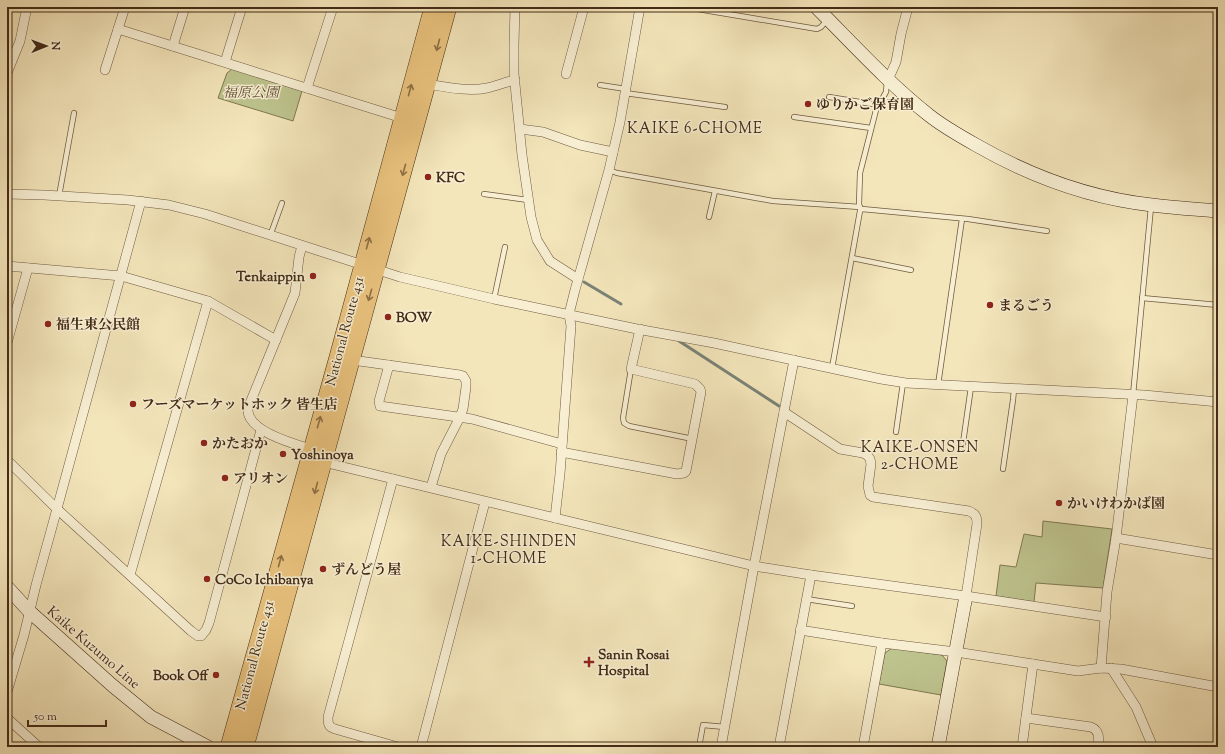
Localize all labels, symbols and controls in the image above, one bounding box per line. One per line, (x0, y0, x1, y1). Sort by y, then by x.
north arrow (26, 26, 66, 66)
one-way arrow (434, 38, 441, 51)
text: N (47, 40, 63, 51)
park label: 福原公園 (223, 84, 281, 104)
one-way arrow (406, 84, 414, 97)
place label: ゆりかご保育園 (816, 96, 914, 116)
marker: ゆりかご保育園 (803, 99, 813, 109)
district label: KAIKE 6-CHOME (627, 119, 763, 140)
one-way arrow (400, 163, 407, 176)
place label: KFC (436, 169, 465, 189)
marker: KFC (423, 172, 433, 182)
one-way arrow (365, 237, 372, 250)
place label: Tenkaippin (236, 268, 306, 288)
marker: Tenkaippin (308, 271, 318, 281)
street label: National Route 431 (322, 274, 370, 388)
one-way arrow (366, 289, 373, 302)
place label: まるごう (998, 297, 1054, 317)
marker: まるごう (985, 300, 995, 310)
place label: BOW (396, 309, 432, 329)
marker: BOW (383, 312, 393, 322)
place label: 福生東公民館 (56, 316, 140, 336)
marker: 福生東公民館 (43, 319, 53, 329)
place label: フーズマーケットホック 皆生店 (141, 396, 338, 416)
marker: フーズマーケットホック 皆生店 (128, 399, 138, 409)
one-way arrow (316, 416, 323, 429)
place label: かたおか (212, 435, 268, 455)
marker: かたおか (199, 438, 209, 448)
district label: KAIKE-ONSEN 2-CHOME (861, 438, 979, 476)
place label: Yoshinoya (291, 446, 354, 466)
marker: Yoshinoya (278, 449, 288, 459)
place label: アリオン (233, 470, 288, 490)
marker: アリオン (220, 473, 230, 483)
one-way arrow (312, 481, 319, 494)
place label: かいけわかば園 (1067, 495, 1165, 515)
marker: かいけわかば園 (1054, 498, 1064, 508)
district label: KAIKE-SHINDEN 1-CHOME (441, 532, 577, 570)
one-way arrow (277, 555, 284, 568)
place label: ずんどう屋 (331, 561, 401, 581)
marker: ずんどう屋 (318, 564, 328, 574)
place label: CoCo Ichibanya (215, 571, 314, 591)
marker: CoCo Ichibanya (202, 574, 212, 584)
street label: National Route 431 (232, 598, 280, 712)
street label: Kaike Kuzumo Line (42, 602, 144, 695)
place label: Sanin Rosai Hospital (598, 646, 670, 682)
marker: Sanin Rosai Hospital (583, 656, 595, 668)
place label: Book Off (153, 667, 209, 687)
marker: Book Off (211, 670, 221, 680)
scale bar (28, 702, 106, 728)
text: 50 m (33, 708, 57, 726)

